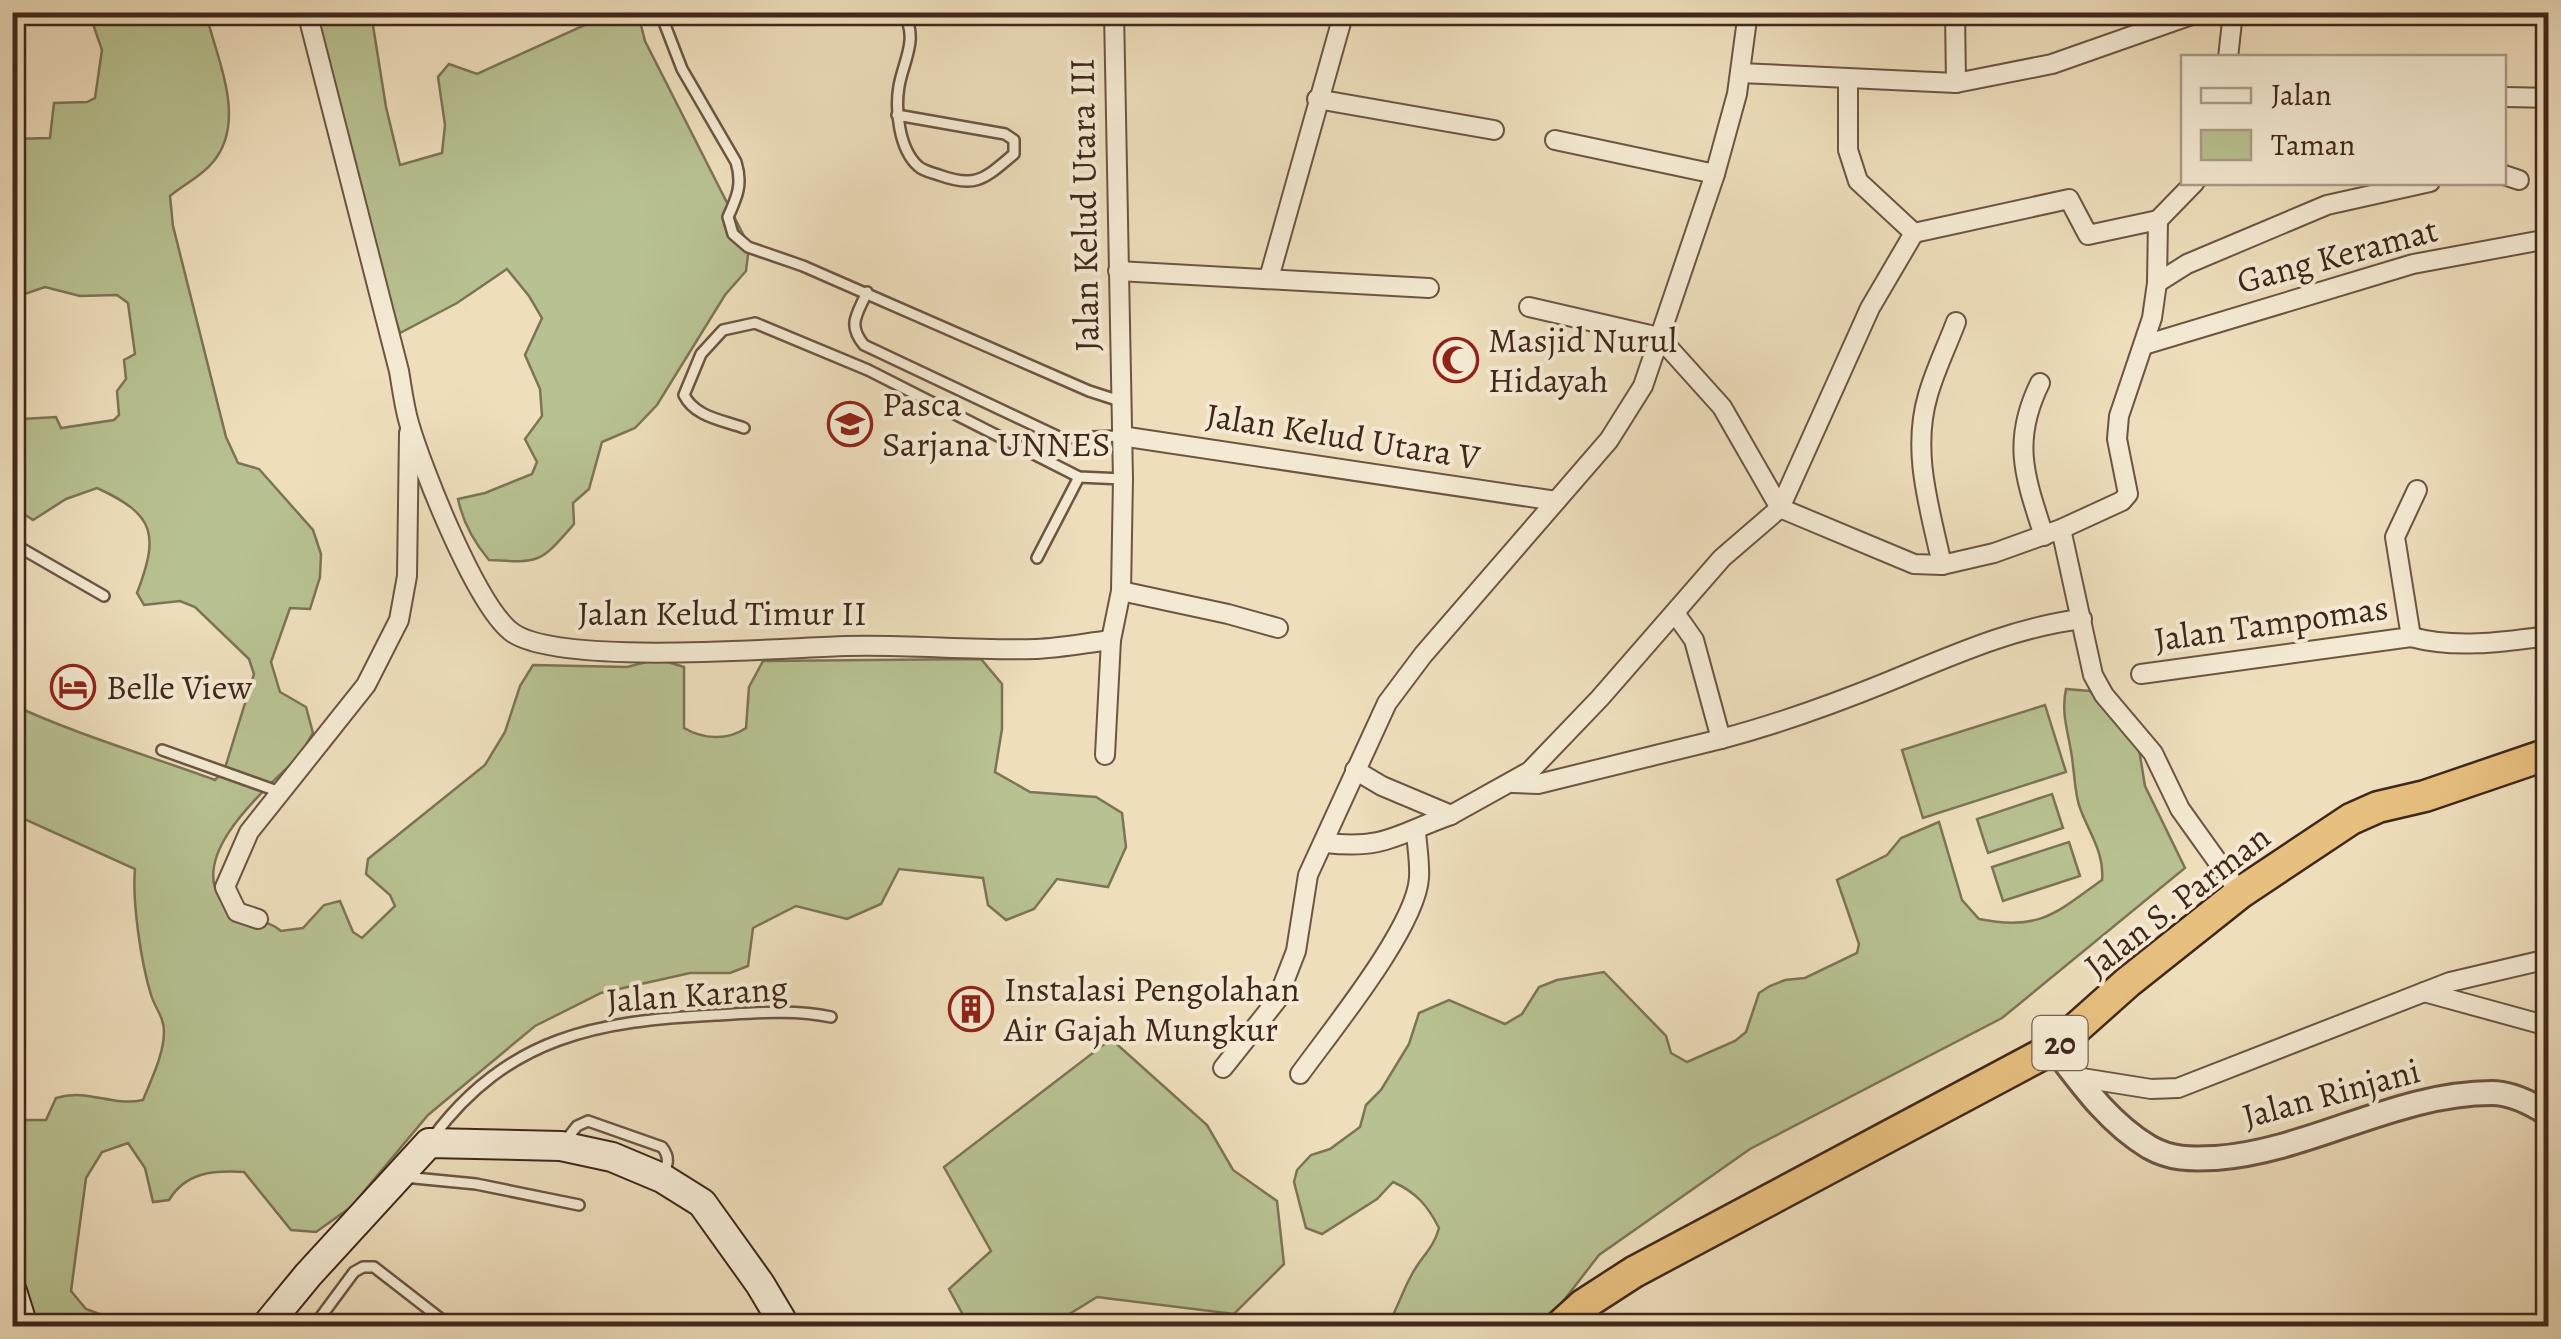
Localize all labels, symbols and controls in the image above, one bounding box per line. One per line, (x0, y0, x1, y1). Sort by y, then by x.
legend (2181, 55, 2506, 185)
street label: Jalan Kelud Utara III (1057, 58, 1111, 352)
text: Jalan (2271, 75, 2332, 115)
text: Taman (2271, 125, 2355, 165)
street label: Gang Keramat (2231, 205, 2443, 305)
place label: Masjid Nurul Hidayah (1488, 316, 1677, 404)
mosque icon: Masjid Nurul Hidayah (1433, 337, 1479, 383)
place label: Pasca Sarjana UNNES (882, 380, 1110, 468)
street label: Jalan Kelud Utara V (1203, 391, 1484, 481)
school or university icon: Pasca Sarjana UNNES (827, 401, 873, 447)
street label: Jalan Tampomas (2151, 583, 2391, 663)
street label: Jalan Kelud Timur II (577, 589, 867, 637)
place label: Belle View (106, 663, 252, 711)
hotel icon: Belle View (50, 664, 96, 710)
street label: Jalan S. Parman (2074, 813, 2280, 989)
street label: Jalan Karang (605, 964, 790, 1024)
place label: Instalasi Pengolahan Air Gajah Mungkur (1003, 965, 1300, 1053)
building icon: Instalasi Pengolahan Air Gajah Mungkur (948, 986, 994, 1032)
road number: 20 (2032, 1016, 2088, 1070)
street label: Jalan Rinjani (2237, 1046, 2425, 1140)

